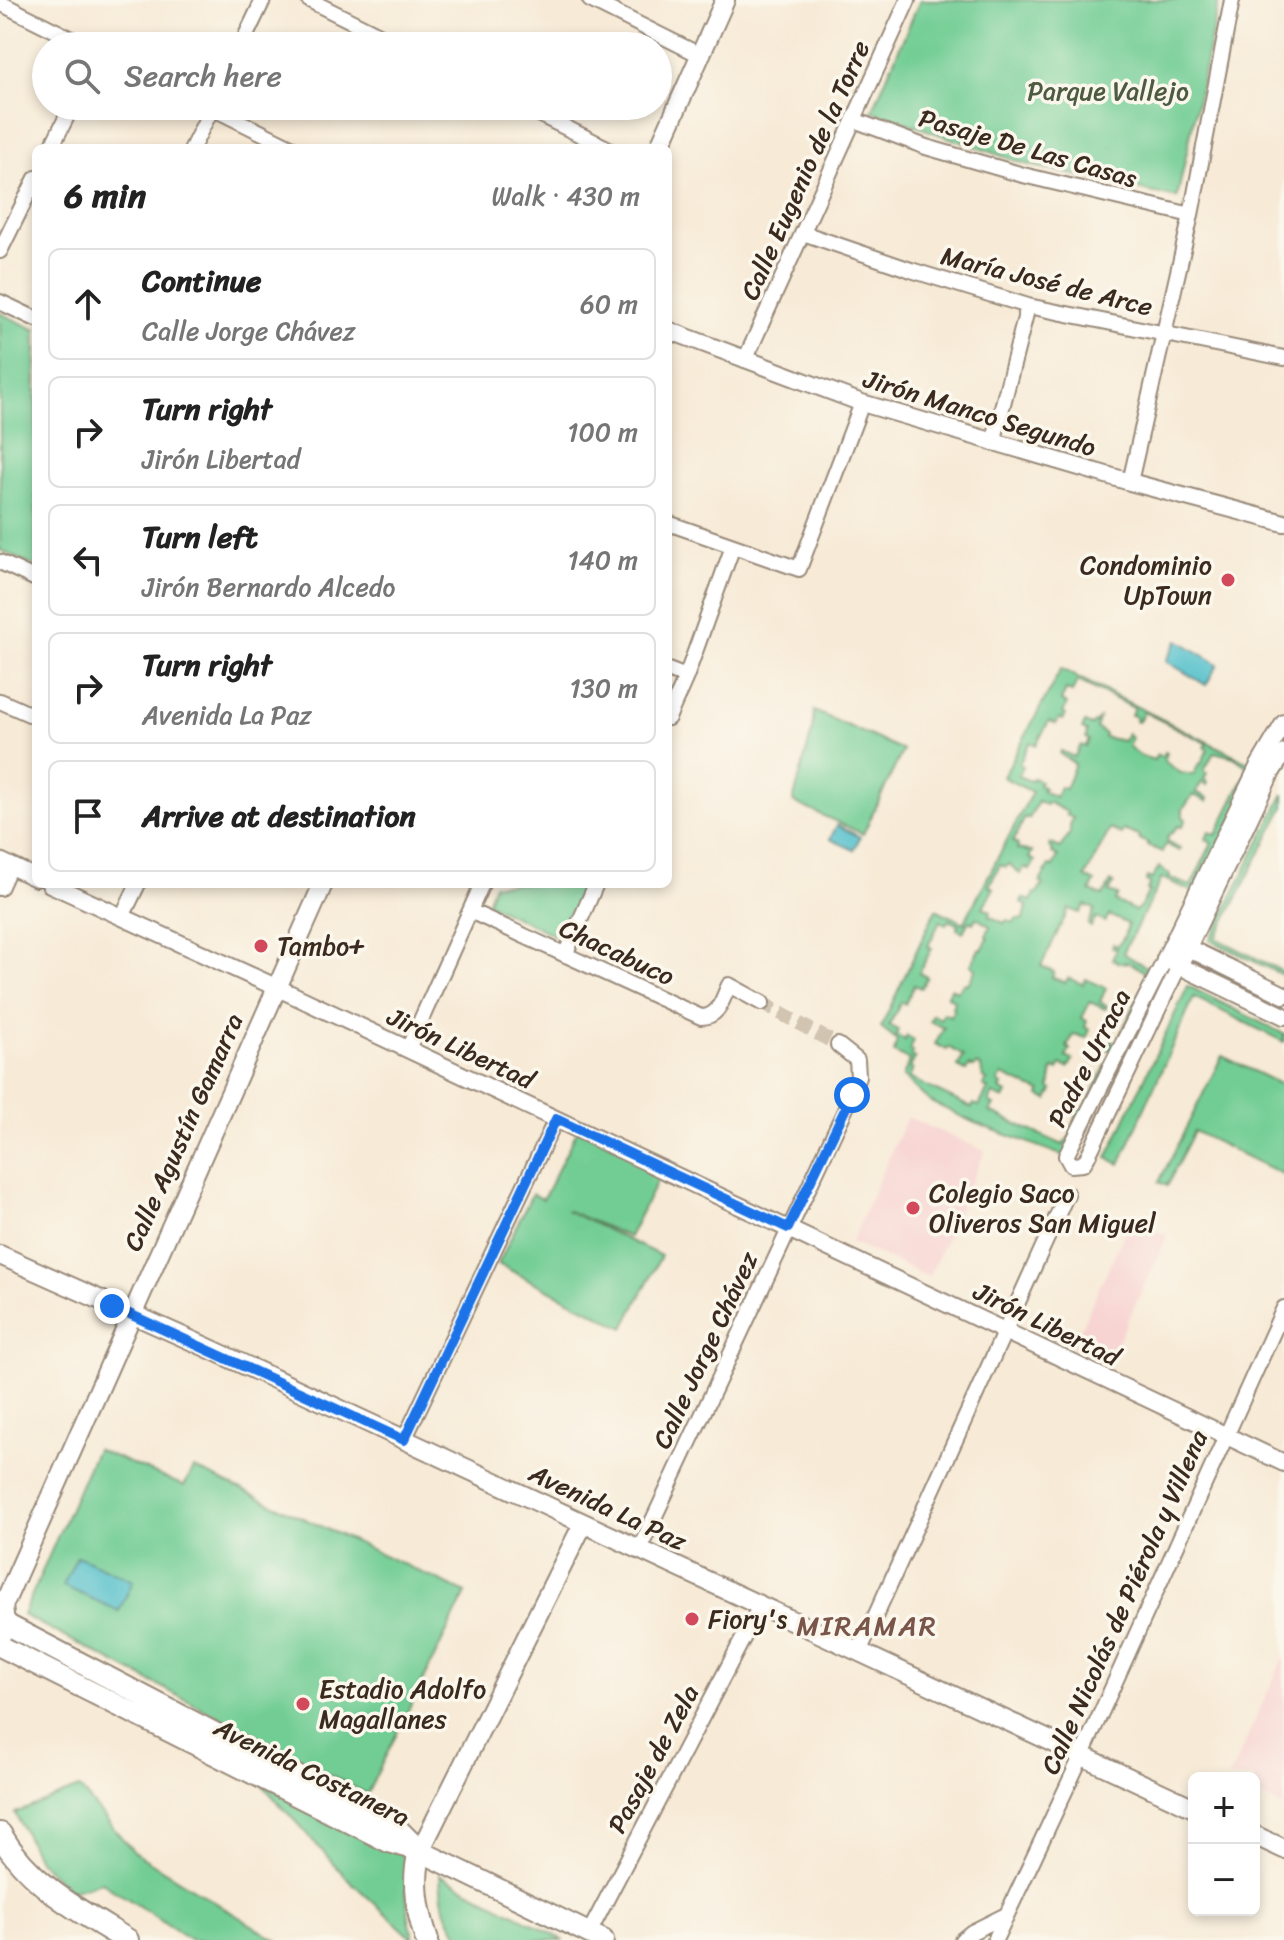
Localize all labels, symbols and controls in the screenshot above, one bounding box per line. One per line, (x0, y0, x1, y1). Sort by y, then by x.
search box (32, 32, 672, 120)
street label: Calle Eugenio de la Torre (727, 32, 883, 308)
text: Search here (124, 49, 282, 103)
icon: search (60, 54, 104, 98)
park label: Parque Vallejo (1027, 68, 1189, 114)
street label: Pasaje De Las Casas (913, 95, 1143, 201)
text: 6 min (64, 166, 146, 226)
text: Walk · 430 m (492, 173, 640, 219)
street label: María José de Arce (936, 232, 1158, 330)
text: Continue (142, 254, 261, 308)
text: 60 m (580, 281, 638, 327)
icon: ahead (66, 282, 110, 326)
text: Calle Jorge Chávez (142, 308, 355, 354)
street label: Jirón Manco Segundo (857, 355, 1102, 470)
text: Turn right (142, 382, 272, 436)
text: 100 m (567, 409, 638, 455)
icon: right (66, 410, 110, 454)
text: Jirón Libertad (142, 436, 300, 482)
text: Turn left (142, 510, 258, 564)
text: 140 m (567, 537, 638, 583)
icon: left (66, 538, 110, 582)
place label: Condominio UpTown (1080, 542, 1212, 618)
text: Jirón Bernardo Alcedo (142, 564, 395, 610)
marker: Condominio UpTown (1219, 571, 1237, 589)
text: Turn right (142, 638, 272, 692)
text: 130 m (569, 665, 638, 711)
icon: right (66, 666, 110, 710)
text: Avenida La Paz (142, 692, 312, 738)
text: Arrive at destination (142, 789, 416, 843)
icon: arrive (66, 794, 110, 838)
street label: Chacabuco (552, 905, 682, 999)
place label: Tambo+ (277, 923, 365, 969)
marker: Tambo+ (252, 937, 270, 955)
street label: Padre Urraca (1034, 980, 1144, 1136)
street label: Jirón Libertad (379, 993, 545, 1103)
street label: Calle Agustín Gamarra (110, 1006, 256, 1258)
route start (834, 1077, 870, 1113)
place label: Colegio Saco Oliveros San Miguel (929, 1170, 1156, 1246)
marker: Colegio Saco Oliveros San Miguel (904, 1199, 922, 1217)
street label: Calle Jorge Chávez (639, 1243, 771, 1456)
street label: Jirón Libertad (965, 1268, 1130, 1380)
route end (94, 1288, 130, 1324)
street label: Calle Nicolás de Piérola y Villena (1027, 1422, 1221, 1782)
street label: Avenida La Paz (520, 1450, 695, 1564)
place label: Fiory's (708, 1596, 787, 1642)
district label: MIRAMAR (796, 1601, 938, 1650)
marker: Fiory's (683, 1610, 701, 1628)
place label: Estadio Adolfo Magallanes (319, 1666, 486, 1742)
street label: Pasaje de Zela (594, 1676, 712, 1842)
marker: Estadio Adolfo Magallanes (294, 1695, 312, 1713)
street label: Avenida Costanera (205, 1704, 418, 1839)
map controls (1188, 1772, 1260, 1916)
button: + (1188, 1772, 1260, 1844)
button: − (1188, 1844, 1260, 1916)

